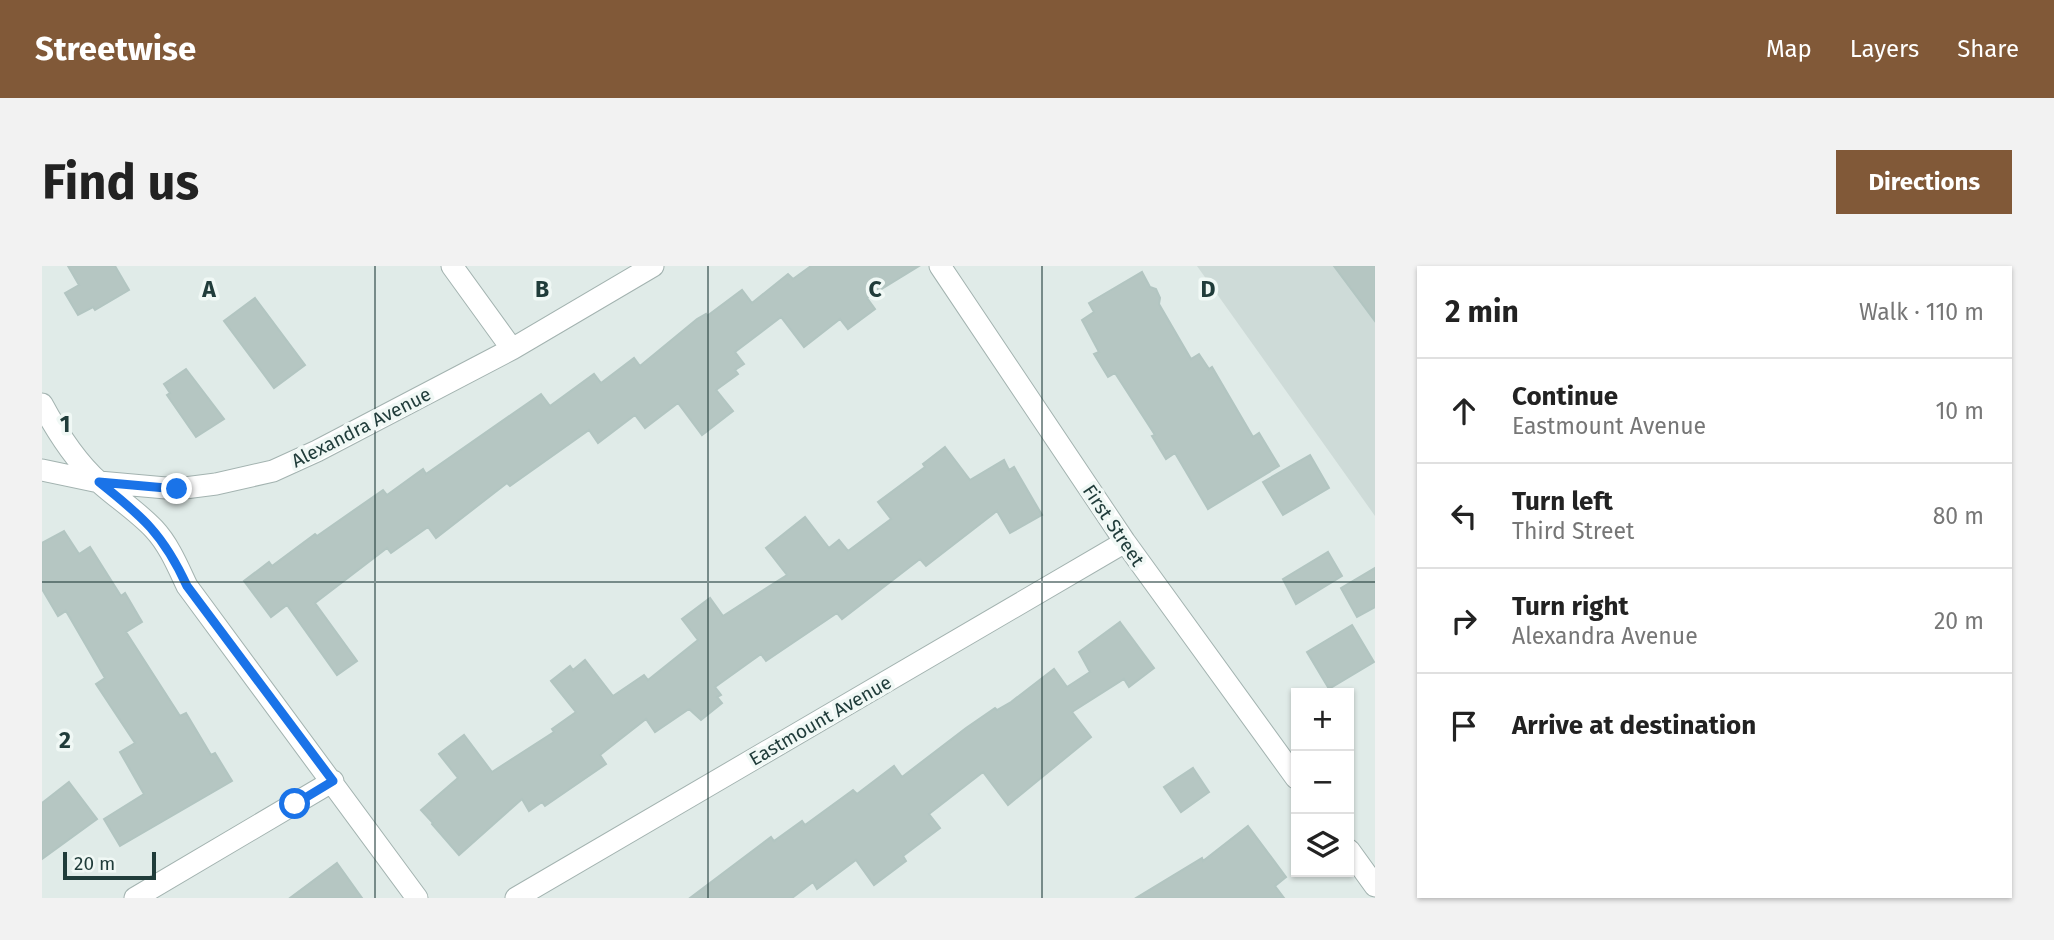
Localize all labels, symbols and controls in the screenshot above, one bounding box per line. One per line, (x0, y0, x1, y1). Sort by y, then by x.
text: Streetwise (35, 29, 196, 69)
text: Map (1766, 35, 1812, 63)
text: Layers (1850, 35, 1919, 63)
text: Share (1957, 35, 2019, 63)
button: Directions (1836, 150, 2012, 214)
text: Find us (42, 153, 199, 212)
text: A (201, 275, 216, 303)
text: B (535, 275, 549, 303)
text: C (868, 275, 882, 303)
text: D (1201, 275, 1216, 303)
text: 2 min (1445, 294, 1519, 330)
text: Walk · 110 m (1859, 298, 1984, 326)
text: Continue (1512, 381, 1618, 412)
street label: Alexandra Avenue (288, 382, 435, 473)
icon: ahead (1445, 392, 1483, 430)
text: 10 m (1935, 397, 1984, 425)
text: 1 (60, 410, 70, 438)
text: Eastmount Avenue (1512, 412, 1706, 440)
route end (161, 473, 192, 504)
street label: First Street (1078, 480, 1149, 571)
text: Turn left (1512, 486, 1613, 517)
icon: left (1445, 497, 1483, 535)
text: 80 m (1933, 502, 1984, 530)
text: Third Street (1512, 517, 1634, 545)
text: Turn right (1512, 591, 1629, 622)
icon: right (1445, 602, 1483, 640)
text: 20 m (1934, 607, 1984, 635)
text: Alexandra Avenue (1512, 622, 1698, 650)
street label: Eastmount Avenue (745, 670, 895, 770)
map controls (1291, 688, 1354, 877)
button: + (1291, 688, 1354, 751)
icon: arrive (1445, 707, 1483, 745)
text: Arrive at destination (1512, 710, 1756, 741)
text: 2 (59, 726, 71, 754)
button: − (1291, 751, 1354, 814)
route start (279, 788, 310, 819)
button: layers (1291, 814, 1354, 877)
scale bar (63, 849, 156, 881)
text: 20 m (74, 852, 115, 875)

